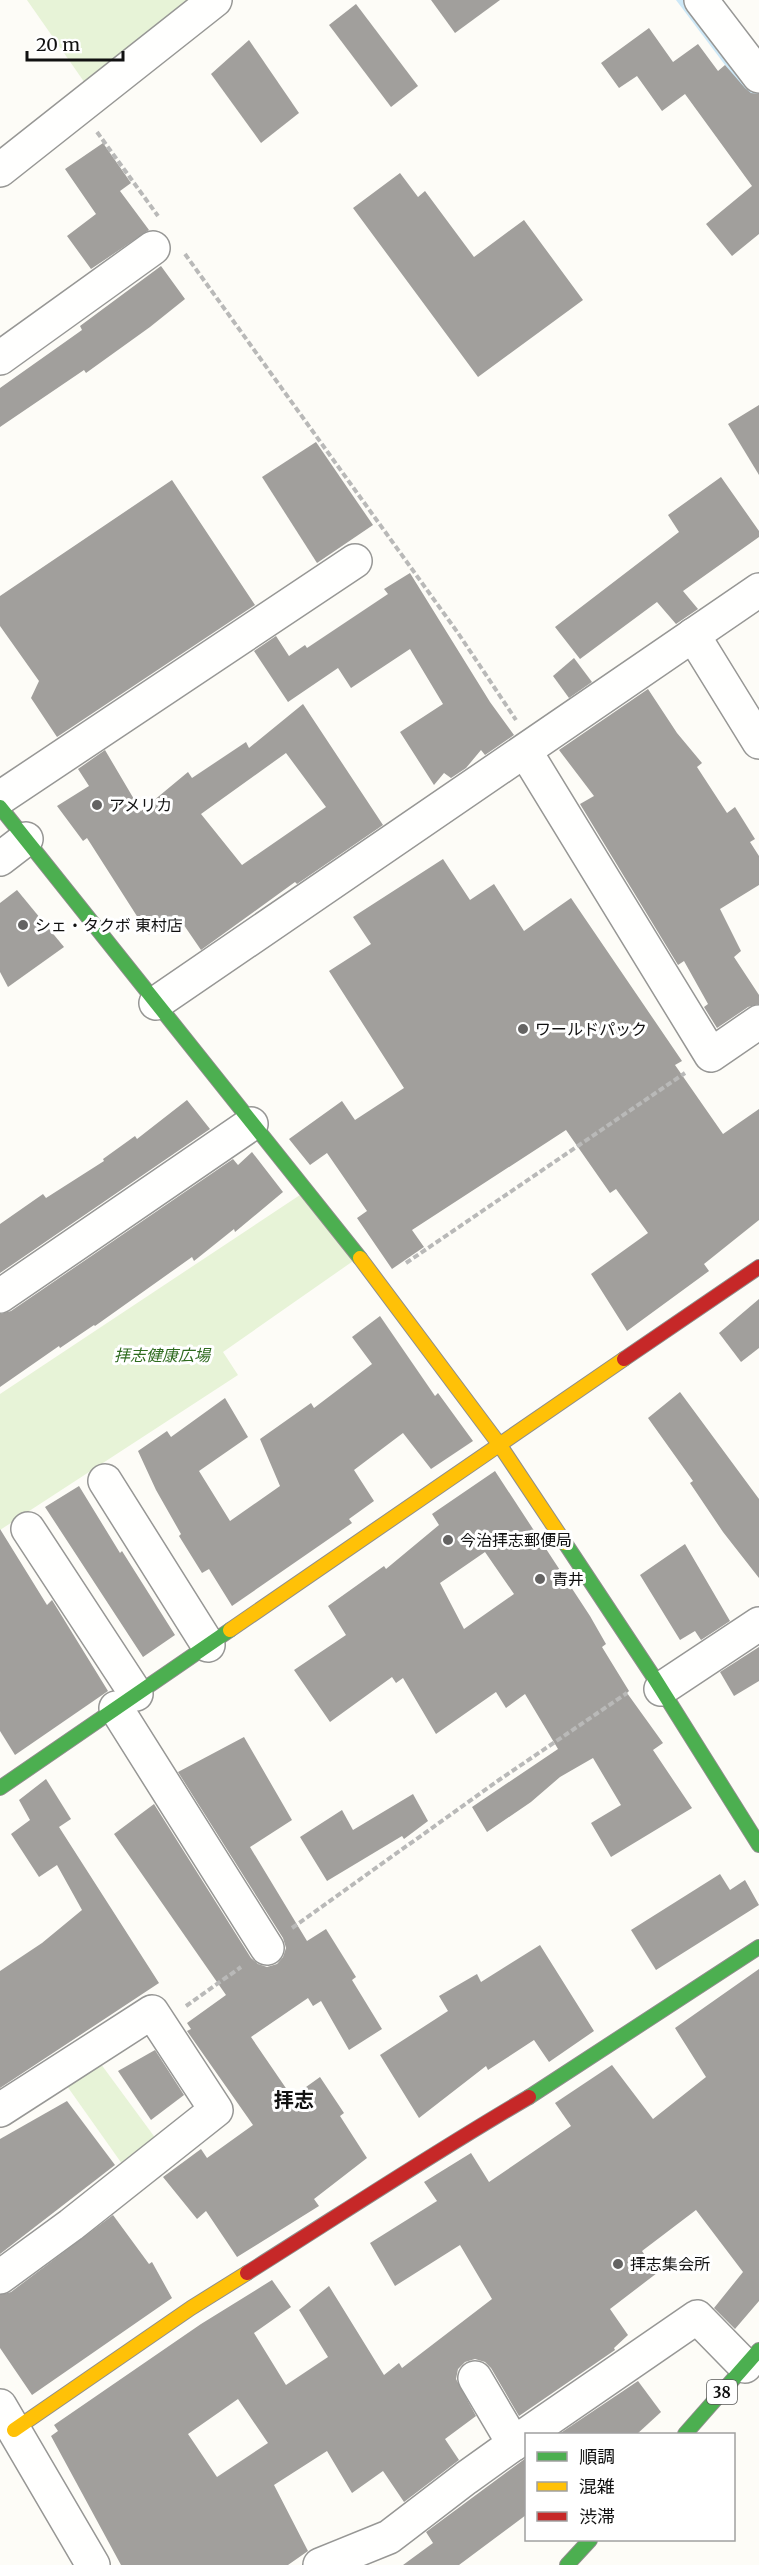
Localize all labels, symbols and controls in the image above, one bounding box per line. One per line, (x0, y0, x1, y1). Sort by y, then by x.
scale bar (27, 24, 123, 62)
text: 20 m (36, 33, 80, 56)
place label: アメリカ (109, 795, 172, 815)
marker: アメリカ (90, 798, 104, 812)
place label: シェ・タクボ 東村店 (35, 915, 183, 935)
marker: シェ・タクボ 東村店 (16, 918, 30, 932)
place label: ワールドパック (535, 1019, 647, 1039)
marker: ワールドパック (516, 1022, 530, 1036)
park label: 拝志健康広場 (114, 1345, 212, 1365)
place label: 今治拝志郵便局 (460, 1530, 572, 1550)
marker: 今治拝志郵便局 (441, 1533, 455, 1547)
place label: 青井 (552, 1569, 584, 1589)
marker: 青井 (533, 1572, 547, 1586)
district label: 拝志 (274, 2087, 314, 2112)
place label: 拝志集会所 (630, 2254, 710, 2274)
marker: 拝志集会所 (611, 2257, 625, 2271)
road number: 38 (707, 2380, 737, 2404)
legend (525, 2433, 735, 2541)
text: 順調 (579, 2445, 615, 2468)
text: 混雑 (579, 2475, 615, 2498)
text: 渋滞 (579, 2505, 615, 2528)

